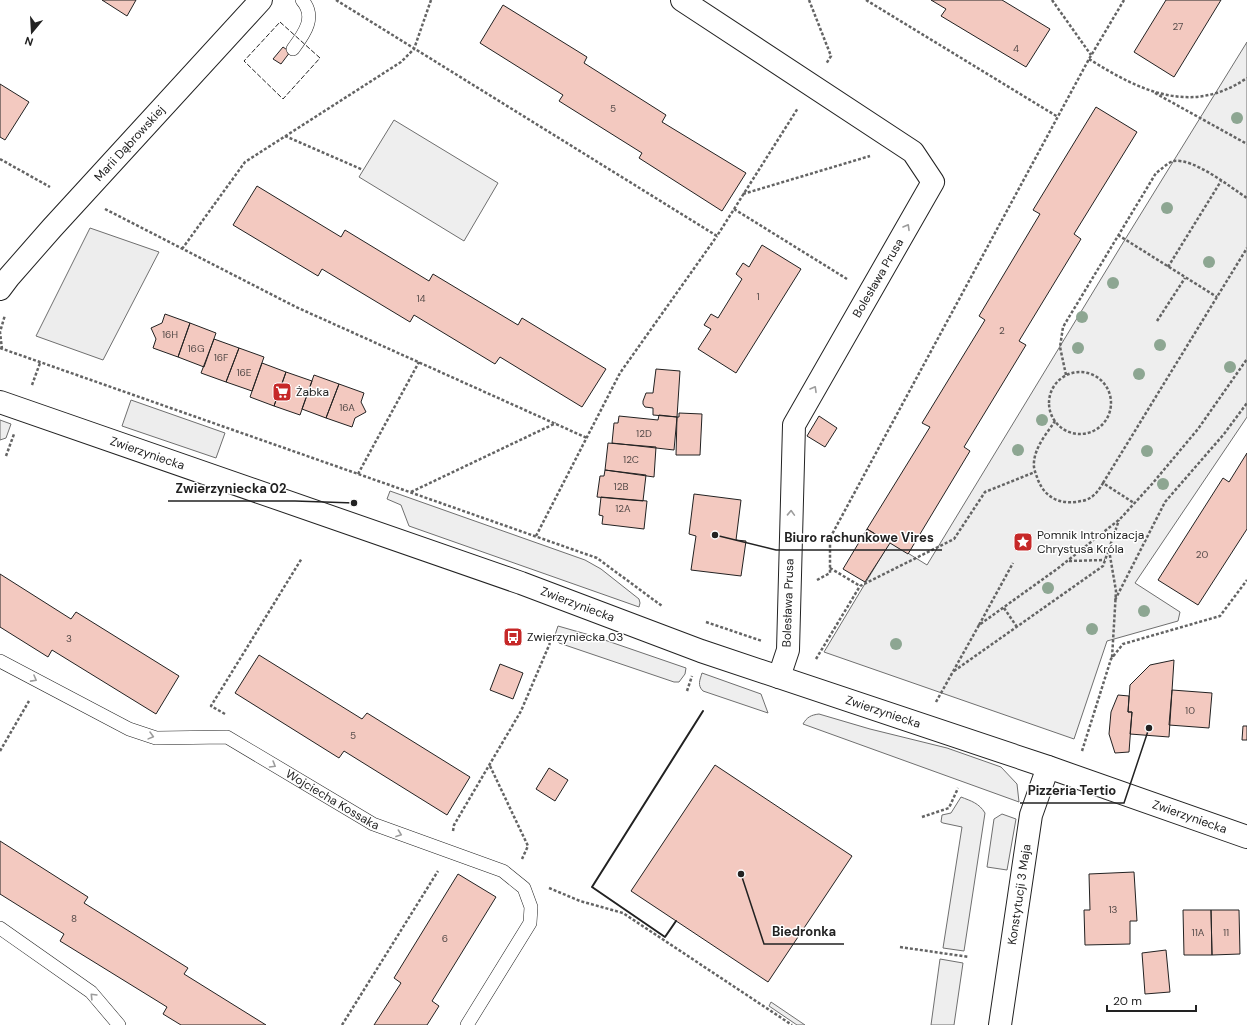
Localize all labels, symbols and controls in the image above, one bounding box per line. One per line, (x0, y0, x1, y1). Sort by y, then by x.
north arrow (12, 12, 52, 52)
house number: 27 (1173, 20, 1183, 33)
text: N (23, 34, 35, 49)
house number: 4 (1013, 42, 1019, 55)
street label: Marii Dąbrowskiej (91, 102, 168, 185)
house number: 5 (610, 102, 616, 115)
one-way arrow (902, 224, 909, 231)
street label: Bolesława Prusa (849, 236, 907, 320)
house number: 1 (756, 290, 760, 303)
house number: 14 (416, 292, 426, 305)
house number: 2 (999, 324, 1005, 337)
house number: 16H (162, 328, 178, 341)
house number: 16G (188, 342, 204, 355)
house number: 16F (214, 351, 229, 364)
house number: 16E (236, 366, 252, 379)
supermarket icon: Żabka (271, 381, 293, 403)
place label: Żabka (296, 384, 329, 400)
one-way arrow (810, 386, 817, 393)
house number: 16A (339, 401, 355, 414)
house number: 12D (636, 427, 652, 440)
street label: Zwierzyniecka (108, 433, 187, 474)
house number: 12C (623, 453, 639, 466)
callout: Zwierzyniecka 02 (168, 476, 295, 501)
text: Zwierzyniecka 02 (176, 480, 286, 497)
house number: 12B (614, 480, 628, 493)
house number: 12A (615, 502, 631, 515)
one-way arrow (787, 510, 795, 516)
callout: Biuro rachunkowe Vires (776, 525, 942, 550)
place label: Pomnik Intronizacja Chrystusa Króla (1037, 527, 1144, 557)
text: Biuro rachunkowe Vires (784, 529, 934, 546)
place icon: Pomnik Intronizacja Chrystusa Króla (1012, 531, 1034, 553)
house number: 20 (1196, 548, 1208, 561)
street label: Bolesława Prusa (778, 558, 798, 648)
street label: Zwierzyniecka (538, 583, 617, 626)
bus stop icon: Zwierzyniecka 03 (502, 626, 524, 648)
place label: Zwierzyniecka 03 (527, 629, 623, 645)
house number: 3 (66, 632, 72, 645)
one-way arrow (30, 675, 37, 682)
street label: Zwierzyniecka (844, 692, 923, 732)
house number: 10 (1185, 704, 1195, 717)
house number: 5 (350, 729, 356, 742)
one-way arrow (147, 731, 154, 740)
one-way arrow (269, 760, 276, 767)
street label: Wojciecha Kossaka (283, 766, 381, 833)
callout: Pizzeria Tertio (1020, 778, 1124, 803)
text: Pizzeria Tertio (1028, 782, 1116, 799)
street label: Zwierzyniecka (1150, 796, 1229, 837)
one-way arrow (395, 829, 402, 837)
street label: Konstytucji 3 Maja (1004, 843, 1035, 946)
house number: 13 (1108, 903, 1118, 916)
house number: 8 (71, 912, 77, 925)
callout: Biedronka (764, 919, 844, 944)
text: Biedronka (772, 923, 836, 940)
house number: 11A (1192, 926, 1205, 939)
house number: 11 (1223, 926, 1229, 939)
house number: 6 (442, 932, 448, 945)
scale bar (1107, 987, 1196, 1013)
one-way arrow (90, 993, 98, 1001)
text: 20 m (1113, 993, 1142, 1009)

